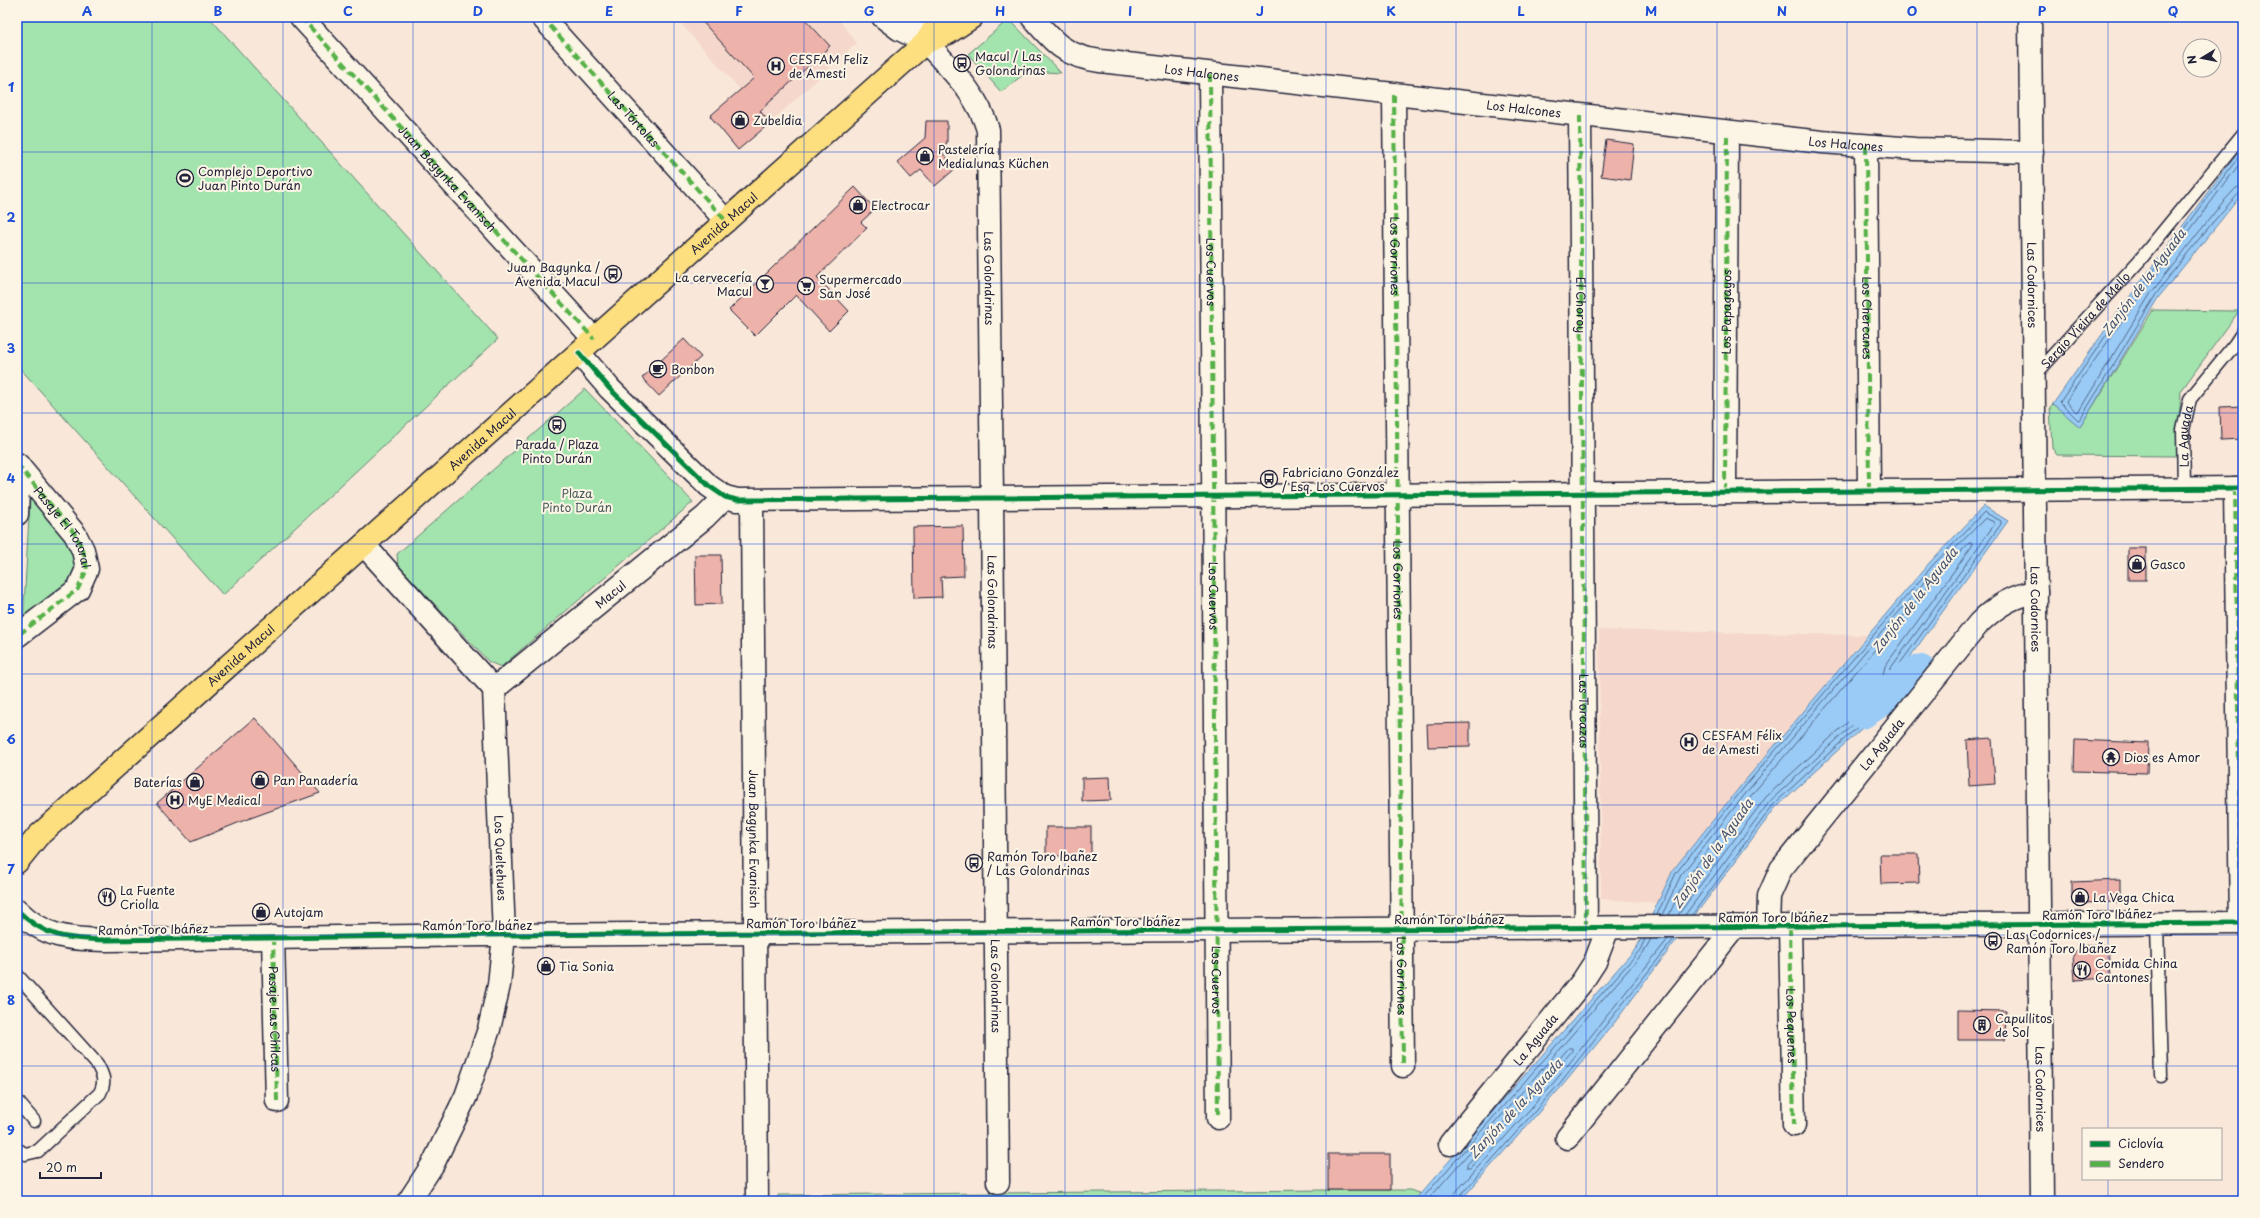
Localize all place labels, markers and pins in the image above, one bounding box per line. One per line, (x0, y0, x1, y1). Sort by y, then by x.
place label: Macul / Las Golondrinas (975, 47, 1046, 79)
place label: CESFAM Feliz de Amesti (789, 50, 868, 82)
bus stop icon: Macul / Las Golondrinas (952, 53, 972, 73)
hospital icon: CESFAM Feliz de Amesti (766, 56, 786, 76)
shop icon: Zubeldia (730, 110, 750, 130)
place label: Zubeldia (753, 111, 803, 129)
place label: Pastelería Medialunas Küchen (938, 140, 1049, 172)
shop icon: Pastelería Medialunas Küchen (915, 146, 935, 166)
place label: Complejo Deportivo Juan Pinto Durán (198, 162, 313, 194)
sports icon: Complejo Deportivo Juan Pinto Durán (175, 168, 195, 188)
shop icon: Electrocar (848, 195, 868, 215)
place label: Electrocar (871, 196, 931, 214)
place label: Juan Bagynka / Avenida Macul (507, 258, 600, 290)
bus stop icon: Juan Bagynka / Avenida Macul (603, 264, 623, 284)
place label: La cervecería Macul (675, 268, 752, 300)
place label: Supermercado San José (819, 270, 902, 302)
bar icon: La cervecería Macul (755, 274, 775, 294)
supermarket icon: Supermercado San José (796, 276, 816, 296)
cafe icon: Bonbon (648, 359, 668, 379)
place label: Bonbon (671, 360, 715, 378)
bus stop icon: Parada / Plaza Pinto Durán (547, 415, 567, 435)
place label: Parada / Plaza Pinto Durán (515, 435, 599, 467)
place label: Fabriciano González / Esq. Los Cuervos (1282, 463, 1399, 495)
bus stop icon: Fabriciano González / Esq. Los Cuervos (1259, 469, 1279, 489)
shop icon: Gasco (2127, 554, 2147, 574)
place label: Gasco (2150, 555, 2186, 573)
place label: CESFAM Félix de Amesti (1702, 726, 1782, 758)
hospital icon: CESFAM Félix de Amesti (1679, 732, 1699, 752)
temple icon: Dios es Amor (2101, 747, 2121, 767)
place label: Dios es Amor (2124, 748, 2201, 766)
shop icon: Pan Panadería (250, 770, 270, 790)
place label: Pan Panadería (273, 771, 358, 789)
shop icon: Baterías (185, 772, 205, 792)
place label: Baterías (133, 773, 183, 791)
hospital icon: MyE Medical (165, 790, 185, 810)
place label: MyE Medical (188, 791, 261, 809)
place label: Ramón Toro Ibañez / Las Golondrinas (987, 847, 1097, 879)
bus stop icon: Ramón Toro Ibañez / Las Golondrinas (964, 853, 984, 873)
place label: La Fuente Criolla (120, 881, 176, 913)
restaurant icon: La Fuente Criolla (97, 887, 117, 907)
shop icon: La Vega Chica (2070, 887, 2090, 907)
place label: La Vega Chica (2093, 888, 2175, 906)
shop icon: Autojam (251, 902, 271, 922)
place label: Autojam (274, 903, 323, 921)
place label: Las Codornices / Ramón Toro Ibañez (2006, 925, 2116, 957)
bus stop icon: Las Codornices / Ramón Toro Ibañez (1983, 931, 2003, 951)
place label: Comida China Cantones (2095, 954, 2178, 986)
shop icon: Tia Sonia (536, 956, 556, 976)
place label: Tia Sonia (559, 957, 615, 975)
restaurant icon: Comida China Cantones (2072, 960, 2092, 980)
place label: Capullitos de Sol (1995, 1009, 2053, 1041)
building icon: Capullitos de Sol (1972, 1015, 1992, 1035)

